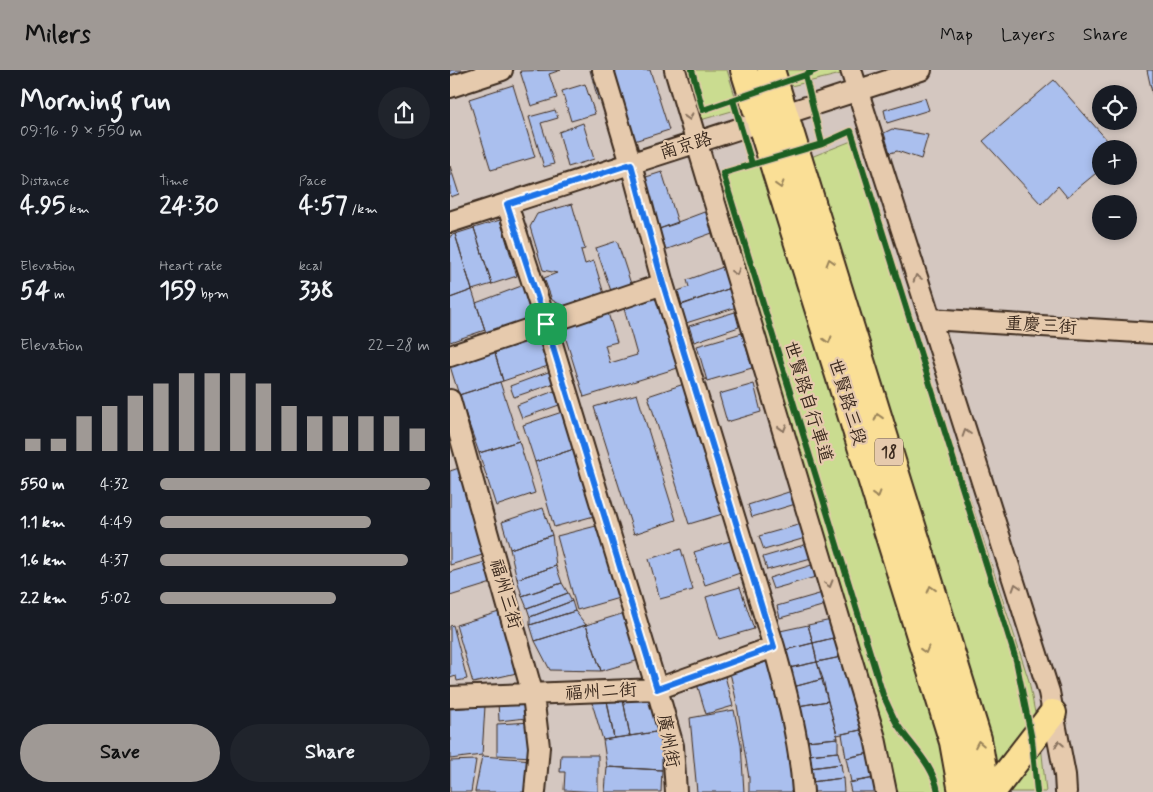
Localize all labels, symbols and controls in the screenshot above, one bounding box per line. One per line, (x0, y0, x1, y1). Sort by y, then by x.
text: Milers (25, 20, 91, 51)
text: Map (940, 23, 973, 47)
text: Layers (1001, 23, 1055, 47)
text: Share (1083, 23, 1128, 47)
text: Morning run (20, 83, 171, 120)
map controls (1092, 85, 1137, 240)
button: locate (1092, 85, 1137, 130)
button: share (378, 87, 430, 139)
one-way arrow (684, 112, 694, 120)
text: 09:16 · 9 × 550 m (20, 121, 142, 142)
street label: 南京路 (657, 127, 715, 165)
button: + (1092, 140, 1137, 185)
text: Distance (20, 172, 69, 190)
text: Time (159, 172, 189, 190)
text: Pace (299, 172, 327, 190)
one-way arrow (774, 180, 784, 189)
text: 4.95 (20, 190, 65, 223)
text: 24:30 (159, 190, 219, 223)
text: 4:57 (299, 190, 347, 223)
button: − (1092, 195, 1137, 240)
text: km (65, 200, 90, 218)
text: /km (347, 200, 378, 218)
text: Elevation (20, 257, 75, 275)
text: Heart rate (159, 257, 222, 275)
text: kcal (299, 257, 322, 275)
one-way arrow (825, 258, 835, 266)
one-way arrow (731, 268, 741, 276)
one-way arrow (912, 274, 922, 283)
text: 54 (20, 275, 50, 308)
text: 159 (159, 275, 197, 308)
text: 338 (299, 275, 334, 308)
text: m (50, 285, 65, 303)
text: bpm (197, 285, 229, 303)
pin (525, 303, 567, 345)
icon: arrive (532, 310, 560, 338)
street label: 重慶三街 (1004, 312, 1078, 340)
text: Elevation (20, 335, 83, 356)
text: 22–28 m (368, 335, 430, 356)
one-way arrow (823, 335, 833, 344)
street label: 世賢路自行車道 (778, 338, 838, 466)
street label: 世賢路三段 (822, 355, 872, 449)
one-way arrow (873, 413, 883, 421)
one-way arrow (777, 423, 787, 432)
one-way arrow (962, 429, 972, 437)
road number: 18 (875, 438, 903, 466)
text: 550 m (20, 474, 65, 495)
text: 4:32 (100, 474, 129, 495)
one-way arrow (871, 491, 881, 499)
text: 1.1 km (20, 512, 65, 533)
text: 4:49 (100, 512, 132, 533)
text: 1.6 km (20, 550, 66, 571)
text: 4:37 (100, 550, 129, 571)
street label: 福州三街 (484, 556, 526, 632)
one-way arrow (824, 579, 834, 587)
one-way arrow (1011, 584, 1021, 592)
one-way arrow (927, 585, 937, 593)
text: 2.2 km (20, 588, 67, 609)
text: 5:02 (100, 588, 131, 609)
one-way arrow (919, 646, 929, 654)
street label: 福州二街 (564, 678, 638, 706)
street label: 廣州街 (651, 712, 685, 770)
button: Save (20, 724, 220, 782)
button: Share (230, 724, 430, 782)
one-way arrow (1054, 739, 1065, 748)
one-way arrow (974, 740, 985, 748)

